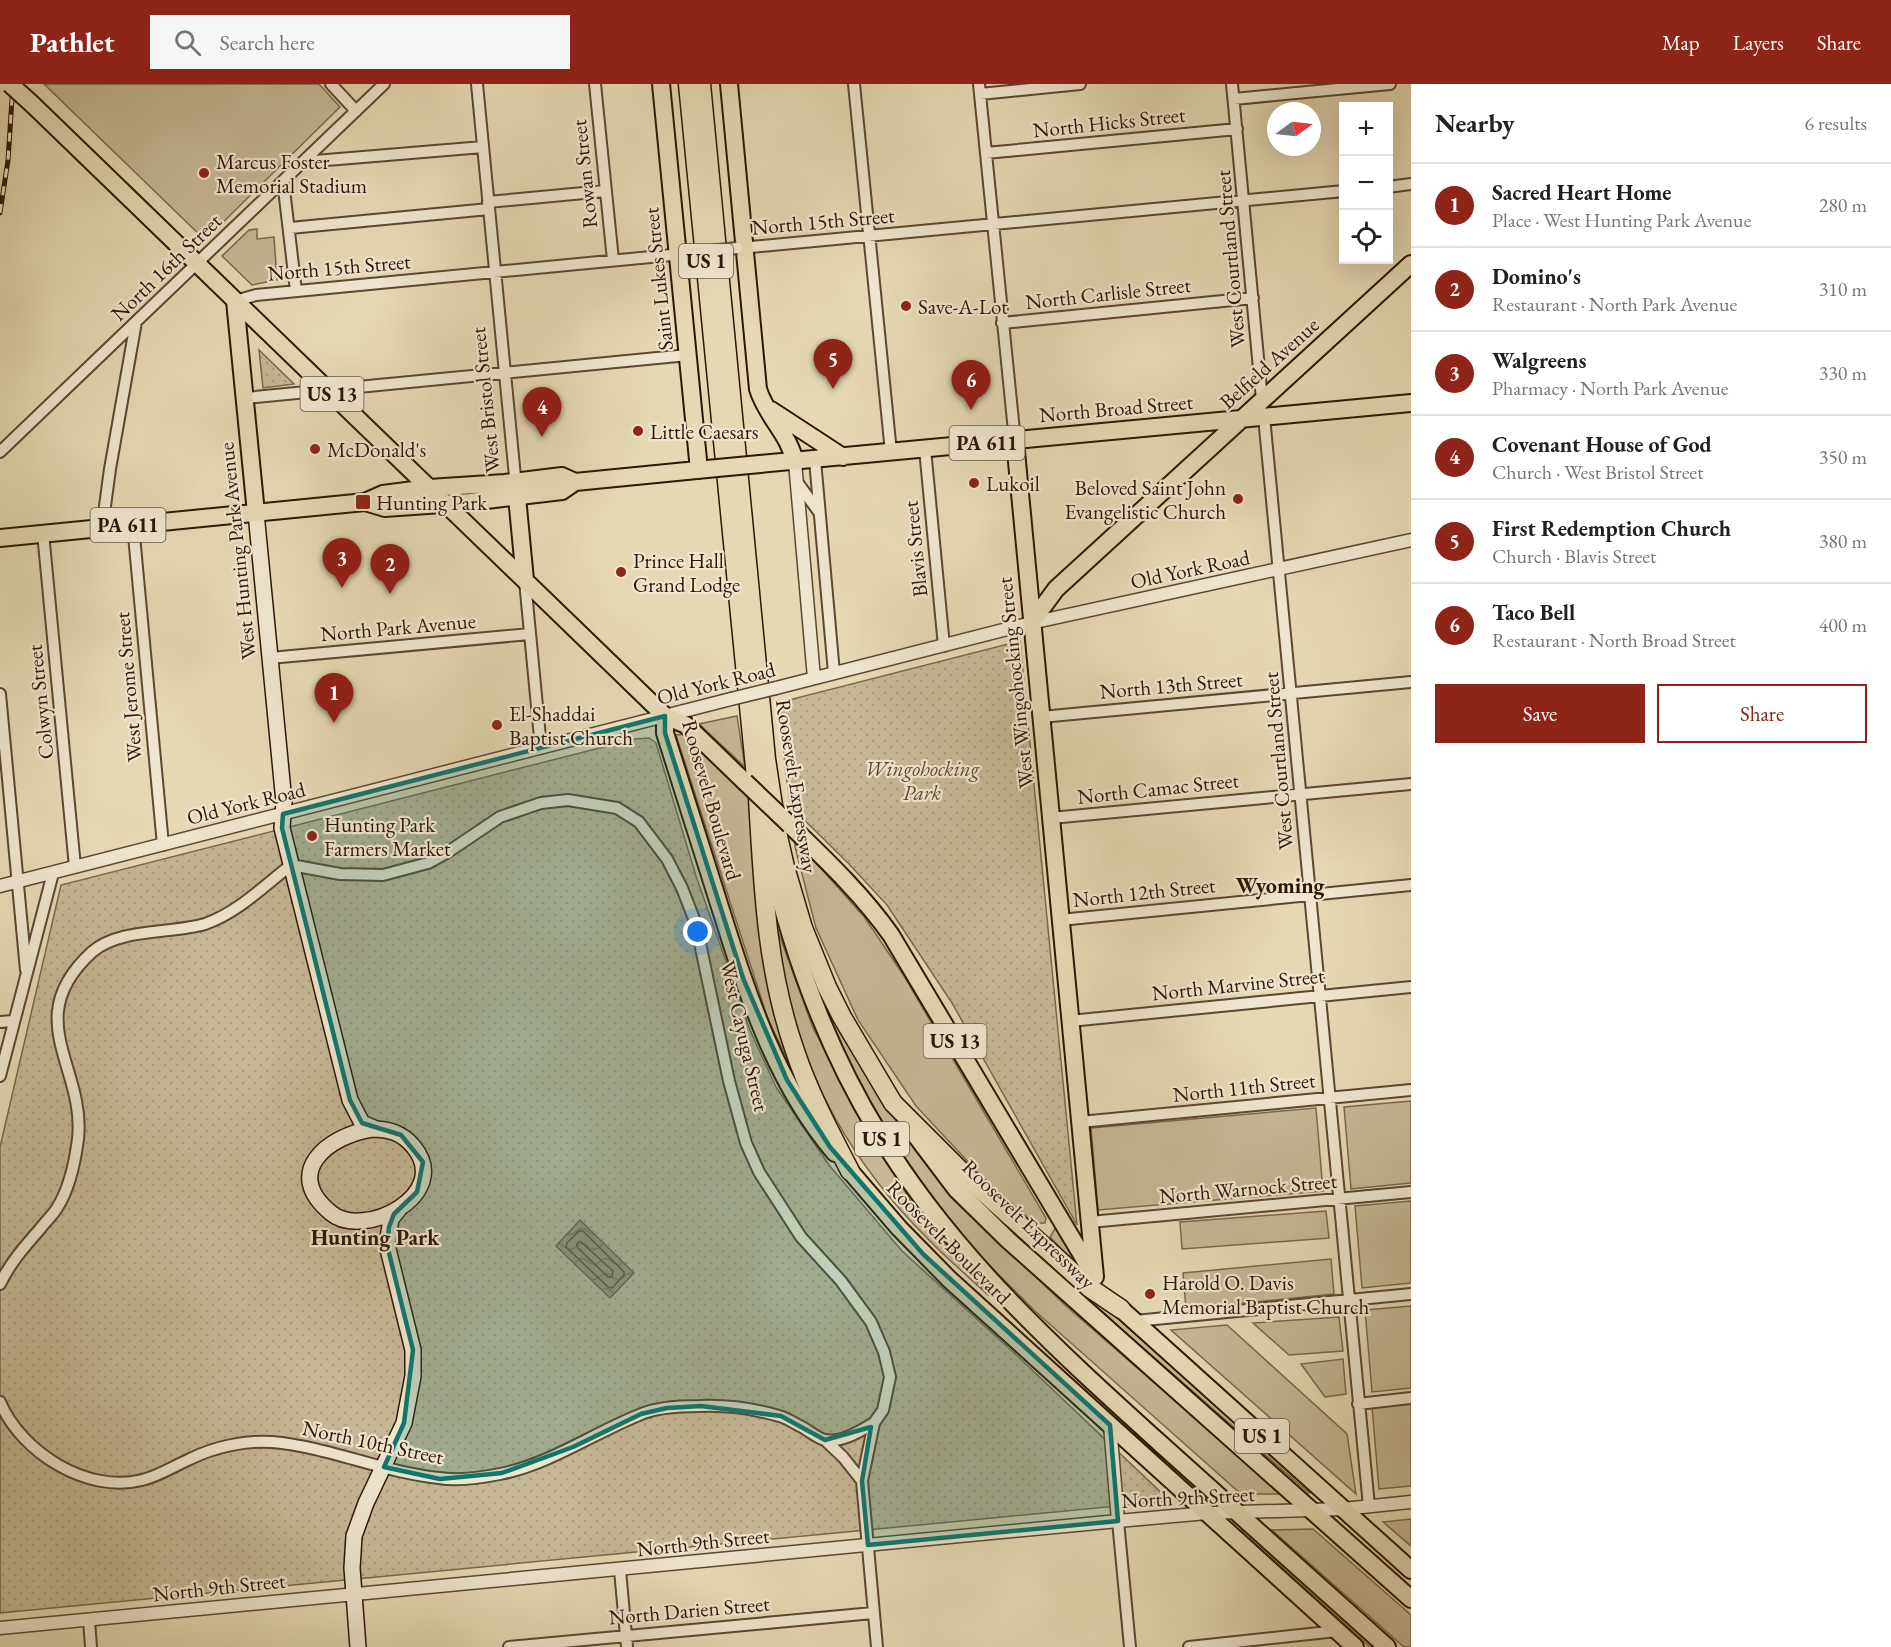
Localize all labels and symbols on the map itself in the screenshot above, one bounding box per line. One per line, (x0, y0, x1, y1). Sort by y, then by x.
street label: North Hicks Street (1031, 101, 1187, 143)
north arrow (1267, 102, 1321, 156)
street label: Rowan Street (565, 118, 603, 230)
place label: Marcus Foster Memorial Stadium (216, 148, 367, 199)
marker: Marcus Foster Memorial Stadium (197, 166, 211, 180)
street label: West Courtland Street (1209, 169, 1251, 349)
street label: North 15th Street (750, 201, 896, 241)
street label: Saint Lukes Street (637, 206, 679, 352)
street label: North 16th Street (105, 207, 227, 327)
road number: US 1 (679, 244, 733, 278)
street label: North 15th Street (266, 247, 412, 287)
street label: North Carlisle Street (1024, 271, 1193, 315)
place label: Save-A-Lot (918, 293, 1008, 320)
marker: Save-A-Lot (899, 299, 913, 313)
street label: Belfield Avenue (1214, 311, 1324, 415)
street label: West Bristol Street (464, 325, 506, 474)
pin: 5 (814, 340, 852, 389)
pin: 6 (952, 360, 990, 410)
road number: US 13 (300, 377, 364, 411)
pin: 4 (522, 388, 562, 437)
street label: North Broad Street (1038, 388, 1194, 428)
place label: Little Caesars (650, 418, 759, 445)
marker: Little Caesars (631, 424, 645, 438)
road number: PA 611 (950, 426, 1024, 460)
place label: McDonald's (327, 436, 427, 463)
street label: West Hunting Park Avenue (212, 441, 262, 661)
marker: McDonald's (308, 442, 322, 456)
place label: Lukoil (986, 470, 1040, 497)
place label: Beloved Saint John Evangelistic Church (1064, 474, 1226, 525)
marker: Lukoil (967, 476, 981, 490)
place label: Hunting Park (376, 489, 488, 516)
marker: Beloved Saint John Evangelistic Church (1231, 492, 1245, 506)
marker: Hunting Park (354, 493, 372, 511)
street label: Blavis Street (896, 499, 933, 599)
road number: PA 611 (90, 508, 166, 542)
pin: 3 (322, 538, 362, 588)
street label: Old York Road (1128, 543, 1253, 595)
pin: 2 (370, 544, 410, 594)
place label: Prince Hall Grand Lodge (633, 547, 740, 598)
marker: Prince Hall Grand Lodge (614, 565, 628, 579)
street label: West Wingohocking Street (990, 576, 1040, 790)
street label: North Park Avenue (319, 607, 477, 647)
street label: West Jerome Street (108, 610, 148, 763)
street label: Colwyn Street (21, 643, 59, 761)
street label: Old York Road (654, 655, 778, 711)
street label: North 13th Street (1098, 665, 1244, 705)
street label: West Courtland Street (1257, 671, 1299, 851)
pin: 1 (314, 674, 354, 723)
street label: Roosevelt Expressway (770, 697, 824, 876)
place label: El-Shaddai Baptist Church (509, 700, 633, 751)
street label: Roosevelt Boulevard (676, 717, 748, 884)
marker: El-Shaddai Baptist Church (490, 718, 504, 732)
park label: Wingohocking Park (865, 755, 981, 806)
street label: North Camac Street (1076, 766, 1241, 810)
street label: Old York Road (184, 775, 308, 831)
place label: Hunting Park Farmers Market (324, 811, 451, 862)
marker: Hunting Park Farmers Market (305, 829, 319, 843)
street label: North 12th Street (1071, 871, 1217, 913)
district label: Wyoming (1235, 871, 1326, 900)
your location (683, 917, 712, 946)
street label: West Cayuga Street (715, 958, 776, 1115)
street label: North Marvine Street (1150, 961, 1326, 1006)
road number: US 13 (924, 1024, 986, 1058)
street label: North 11th Street (1171, 1066, 1317, 1108)
road number: US 1 (855, 1122, 909, 1156)
street label: Roosevelt Expressway (957, 1153, 1102, 1295)
street label: North Warnock Street (1158, 1167, 1338, 1209)
street label: Roosevelt Boulevard (881, 1174, 1017, 1310)
district label: Hunting Park (311, 1223, 440, 1252)
place label: Harold O. Davis Memorial Baptist Church (1162, 1269, 1369, 1320)
marker: Harold O. Davis Memorial Baptist Church (1143, 1287, 1157, 1301)
street label: North 10th Street (300, 1414, 446, 1470)
road number: US 1 (1235, 1419, 1289, 1453)
street label: North 9th Street (1121, 1480, 1256, 1514)
street label: North 9th Street (635, 1522, 771, 1562)
street label: North 9th Street (151, 1567, 287, 1607)
street label: North Darien Street (607, 1589, 771, 1630)

